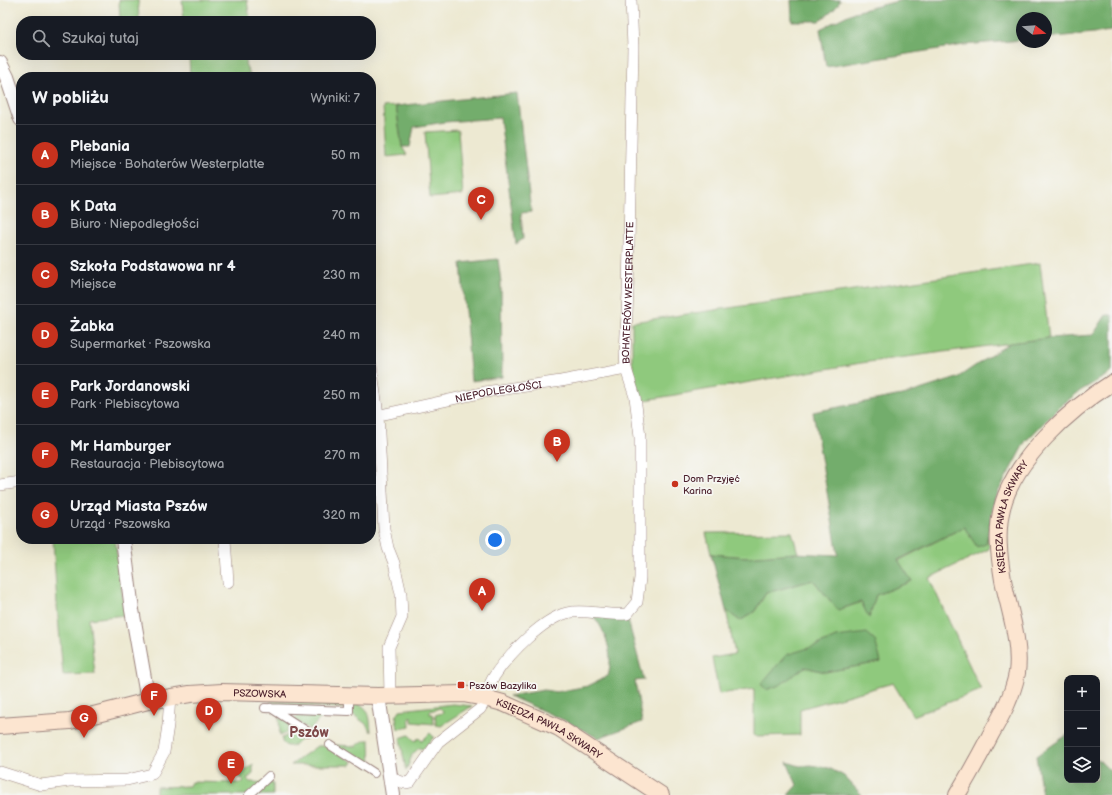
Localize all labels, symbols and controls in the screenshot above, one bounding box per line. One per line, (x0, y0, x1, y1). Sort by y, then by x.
north arrow (1016, 12, 1052, 48)
search box (16, 16, 376, 60)
icon: search (30, 27, 52, 49)
text: Szukaj tutaj (62, 29, 139, 48)
text: W pobliżu (32, 88, 109, 108)
text: Wyniki: 7 (310, 90, 360, 106)
text: Plebania (70, 137, 130, 156)
text: A (41, 147, 49, 163)
text: 50 m (331, 147, 360, 163)
text: Miejsce · Bohaterów Westerplatte (70, 156, 265, 172)
pin: C (468, 187, 494, 220)
text: K Data (70, 197, 117, 216)
text: B (40, 207, 50, 223)
text: 70 m (332, 207, 360, 223)
text: Biuro · Niepodległości (70, 216, 199, 232)
street label: BOHATERÓW WESTERPLATTE (620, 221, 636, 364)
text: Szkoła Podstawowa nr 4 (70, 257, 235, 276)
text: C (40, 267, 50, 283)
text: 230 m (323, 267, 360, 283)
text: Miejsce (70, 276, 116, 292)
text: Żabka (70, 317, 114, 336)
text: D (40, 327, 50, 343)
text: 240 m (323, 327, 360, 343)
text: Supermarket · Pszowska (70, 336, 211, 352)
text: Park Jordanowski (70, 377, 190, 396)
street label: NIEPODLEGŁOŚCI (454, 379, 543, 405)
text: E (41, 387, 49, 403)
text: 250 m (323, 387, 360, 403)
text: Park · Plebiscytowa (70, 396, 180, 412)
pin: B (544, 429, 570, 462)
text: Mr Hamburger (70, 437, 171, 456)
text: F (41, 447, 49, 463)
text: 270 m (324, 447, 360, 463)
text: Restauracja · Plebiscytowa (70, 456, 224, 472)
street label: KSIĘDZA PAWŁA SKWARY (994, 458, 1031, 574)
place label: Dom Przyjęć Karina (683, 473, 740, 497)
marker: Dom Przyjęć Karina (670, 479, 680, 489)
text: Urząd Miasta Pszów (70, 497, 207, 516)
text: G (40, 507, 50, 523)
text: 320 m (322, 507, 360, 523)
text: Urząd · Pszowska (70, 516, 170, 532)
your location (485, 530, 505, 550)
pin: A (469, 578, 495, 611)
map controls (1064, 675, 1100, 783)
button: + (1064, 675, 1100, 711)
marker: Pszów Bazylika (456, 680, 466, 690)
place label: Pszów Bazylika (469, 680, 537, 692)
pin: F (141, 683, 167, 716)
street label: PSZOWSKA (233, 687, 287, 701)
street label: KSIĘDZA PAWŁA SKWARY (495, 696, 604, 762)
pin: D (196, 698, 222, 731)
pin: G (71, 705, 97, 738)
button: − (1064, 711, 1100, 747)
district label: Pszów (289, 724, 330, 741)
button: layers (1064, 747, 1100, 783)
pin: E (218, 751, 244, 784)

